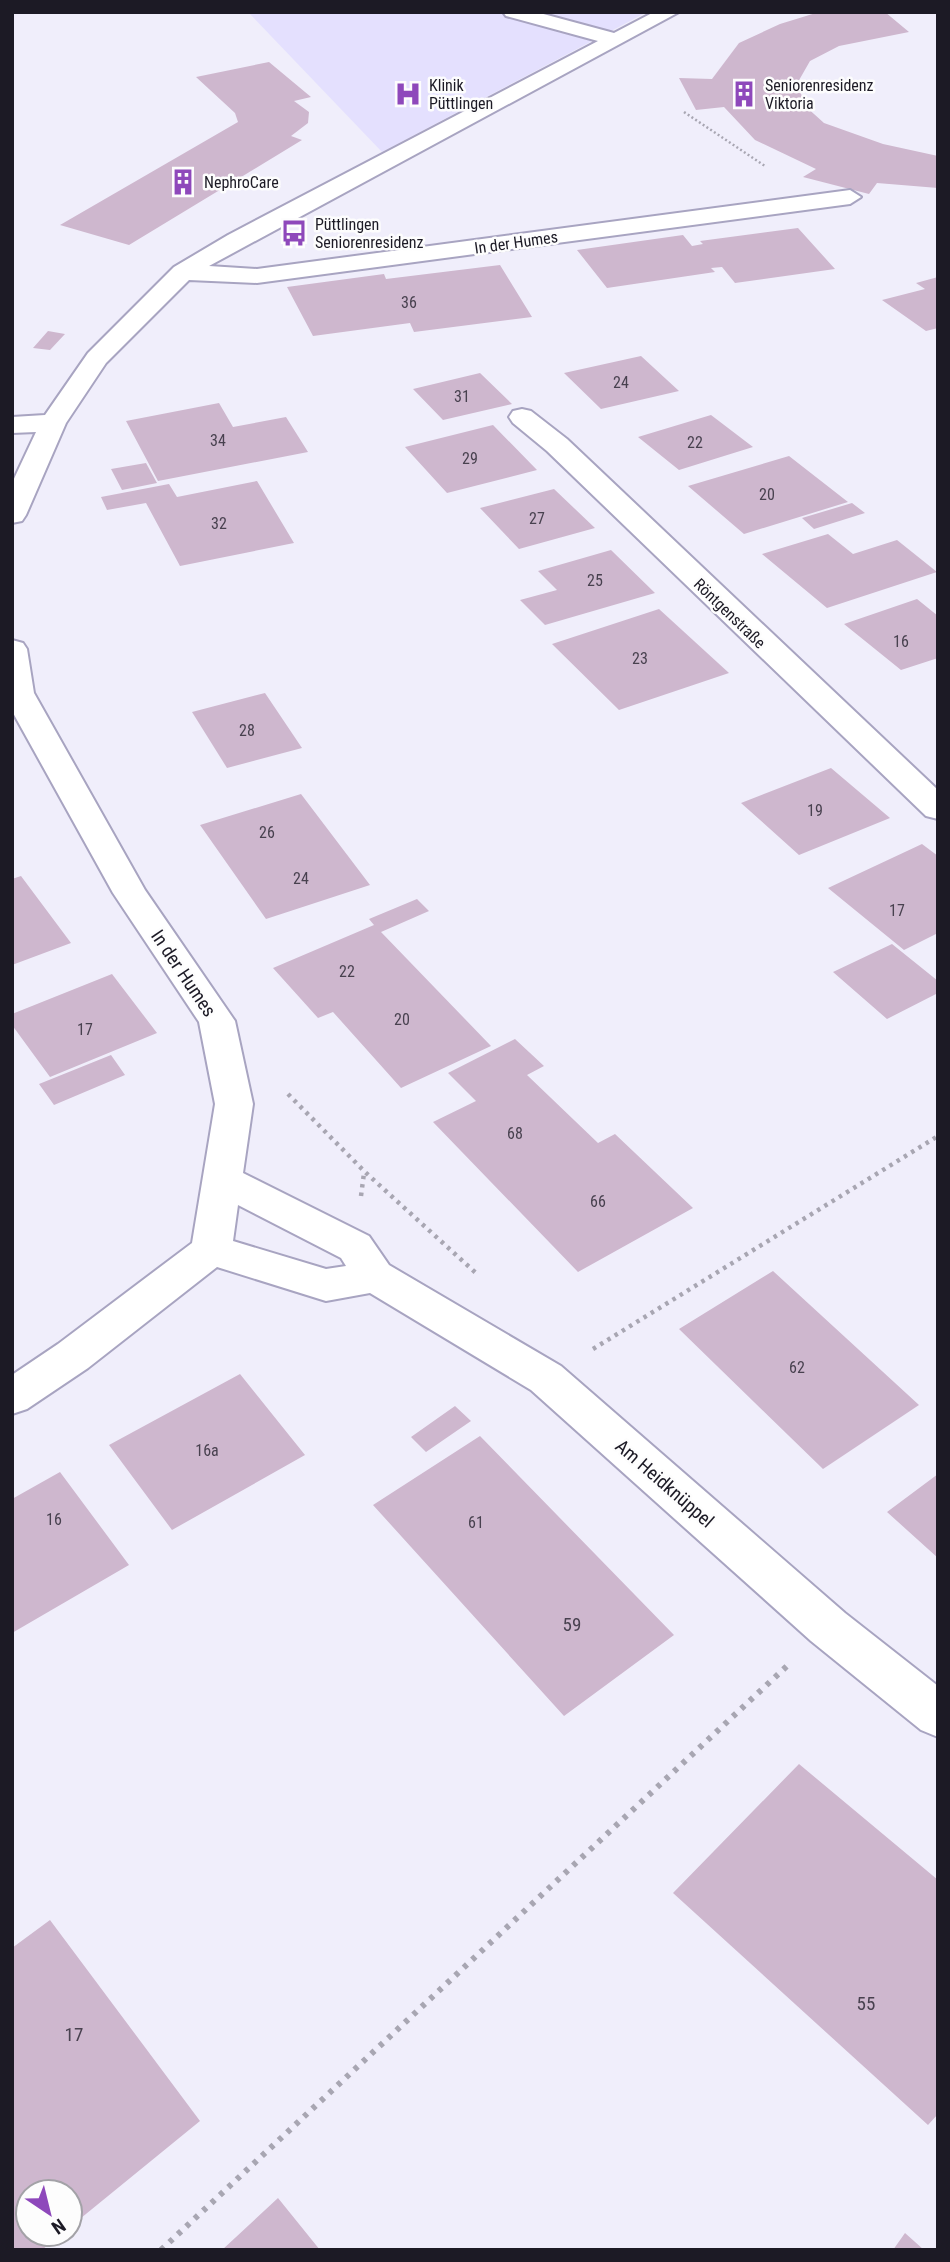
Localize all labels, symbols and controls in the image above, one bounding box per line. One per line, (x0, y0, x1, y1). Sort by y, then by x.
place label: Klinik Püttlingen (429, 76, 493, 113)
place label: Seniorenresidenz Viktoria (765, 76, 874, 113)
hospital icon: Klinik Püttlingen (393, 79, 423, 109)
building icon: Seniorenresidenz Viktoria (729, 79, 759, 109)
building icon: NephroCare (168, 167, 198, 197)
place label: NephroCare (204, 173, 279, 192)
place label: Püttlingen Seniorenresidenz (315, 215, 424, 252)
bus stop icon: Püttlingen Seniorenresidenz (279, 218, 309, 248)
street label: In der Humes (473, 227, 559, 258)
house number: 36 (401, 293, 417, 312)
house number: 24 (613, 373, 629, 392)
house number: 31 (454, 387, 470, 406)
house number: 34 (210, 431, 226, 450)
house number: 22 (687, 433, 703, 452)
house number: 29 (462, 449, 478, 468)
house number: 20 (759, 485, 775, 504)
house number: 27 (529, 509, 545, 528)
house number: 32 (211, 514, 227, 533)
house number: 25 (587, 571, 603, 590)
street label: Röntgenstraße (690, 574, 769, 652)
house number: 16 (893, 632, 909, 651)
house number: 23 (632, 649, 648, 668)
house number: 28 (239, 721, 255, 740)
house number: 19 (807, 801, 823, 820)
house number: 26 (259, 823, 275, 842)
house number: 24 (293, 869, 309, 888)
house number: 17 (889, 901, 905, 920)
street label: In der Humes (146, 926, 221, 1021)
house number: 22 (339, 962, 355, 981)
house number: 20 (394, 1010, 410, 1029)
house number: 17 (77, 1020, 93, 1039)
house number: 68 (507, 1124, 523, 1143)
house number: 66 (590, 1192, 606, 1211)
house number: 62 (789, 1358, 805, 1377)
street label: Am Heidknüppel (611, 1434, 719, 1532)
house number: 16a (195, 1441, 219, 1460)
house number: 16 (46, 1510, 62, 1529)
house number: 61 (468, 1513, 484, 1532)
house number: 59 (563, 1613, 581, 1636)
house number: 55 (857, 1992, 875, 2015)
house number: 17 (65, 2023, 83, 2046)
north arrow (14, 2178, 84, 2248)
text: N (47, 2214, 70, 2239)

